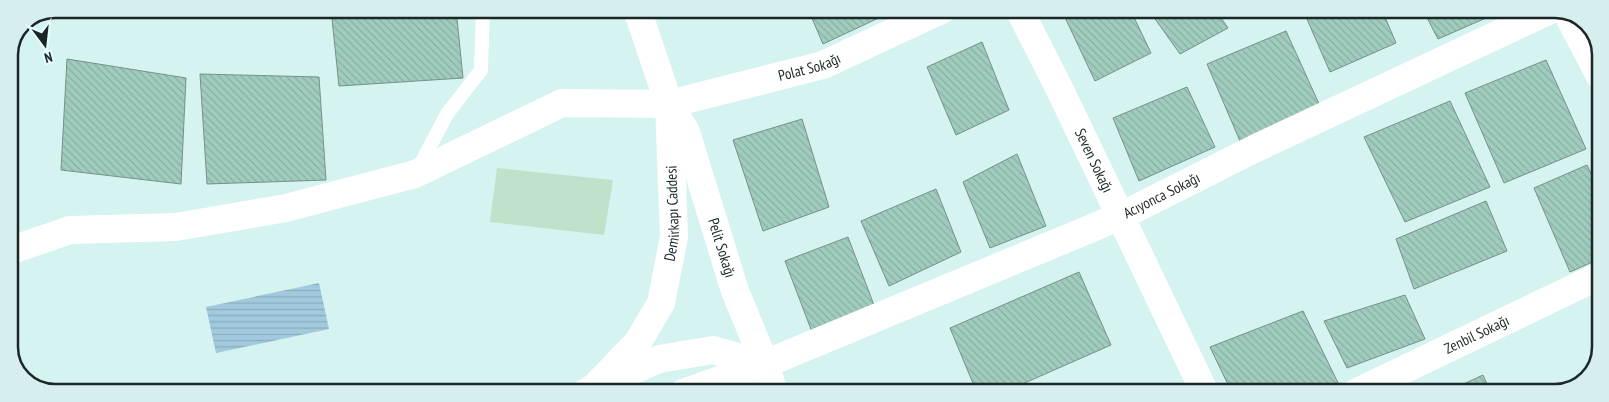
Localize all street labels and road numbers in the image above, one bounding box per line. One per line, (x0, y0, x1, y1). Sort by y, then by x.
street label: Polat Sokağı (776, 48, 843, 85)
street label: Seven Sokağı (1071, 125, 1118, 195)
street label: Demirkapı Caddesi (659, 165, 683, 263)
street label: Acıyonca Sokağı (1120, 168, 1203, 222)
street label: Pelit Sokağı (704, 216, 740, 280)
street label: Zenbil Sokağı (1441, 311, 1512, 358)

